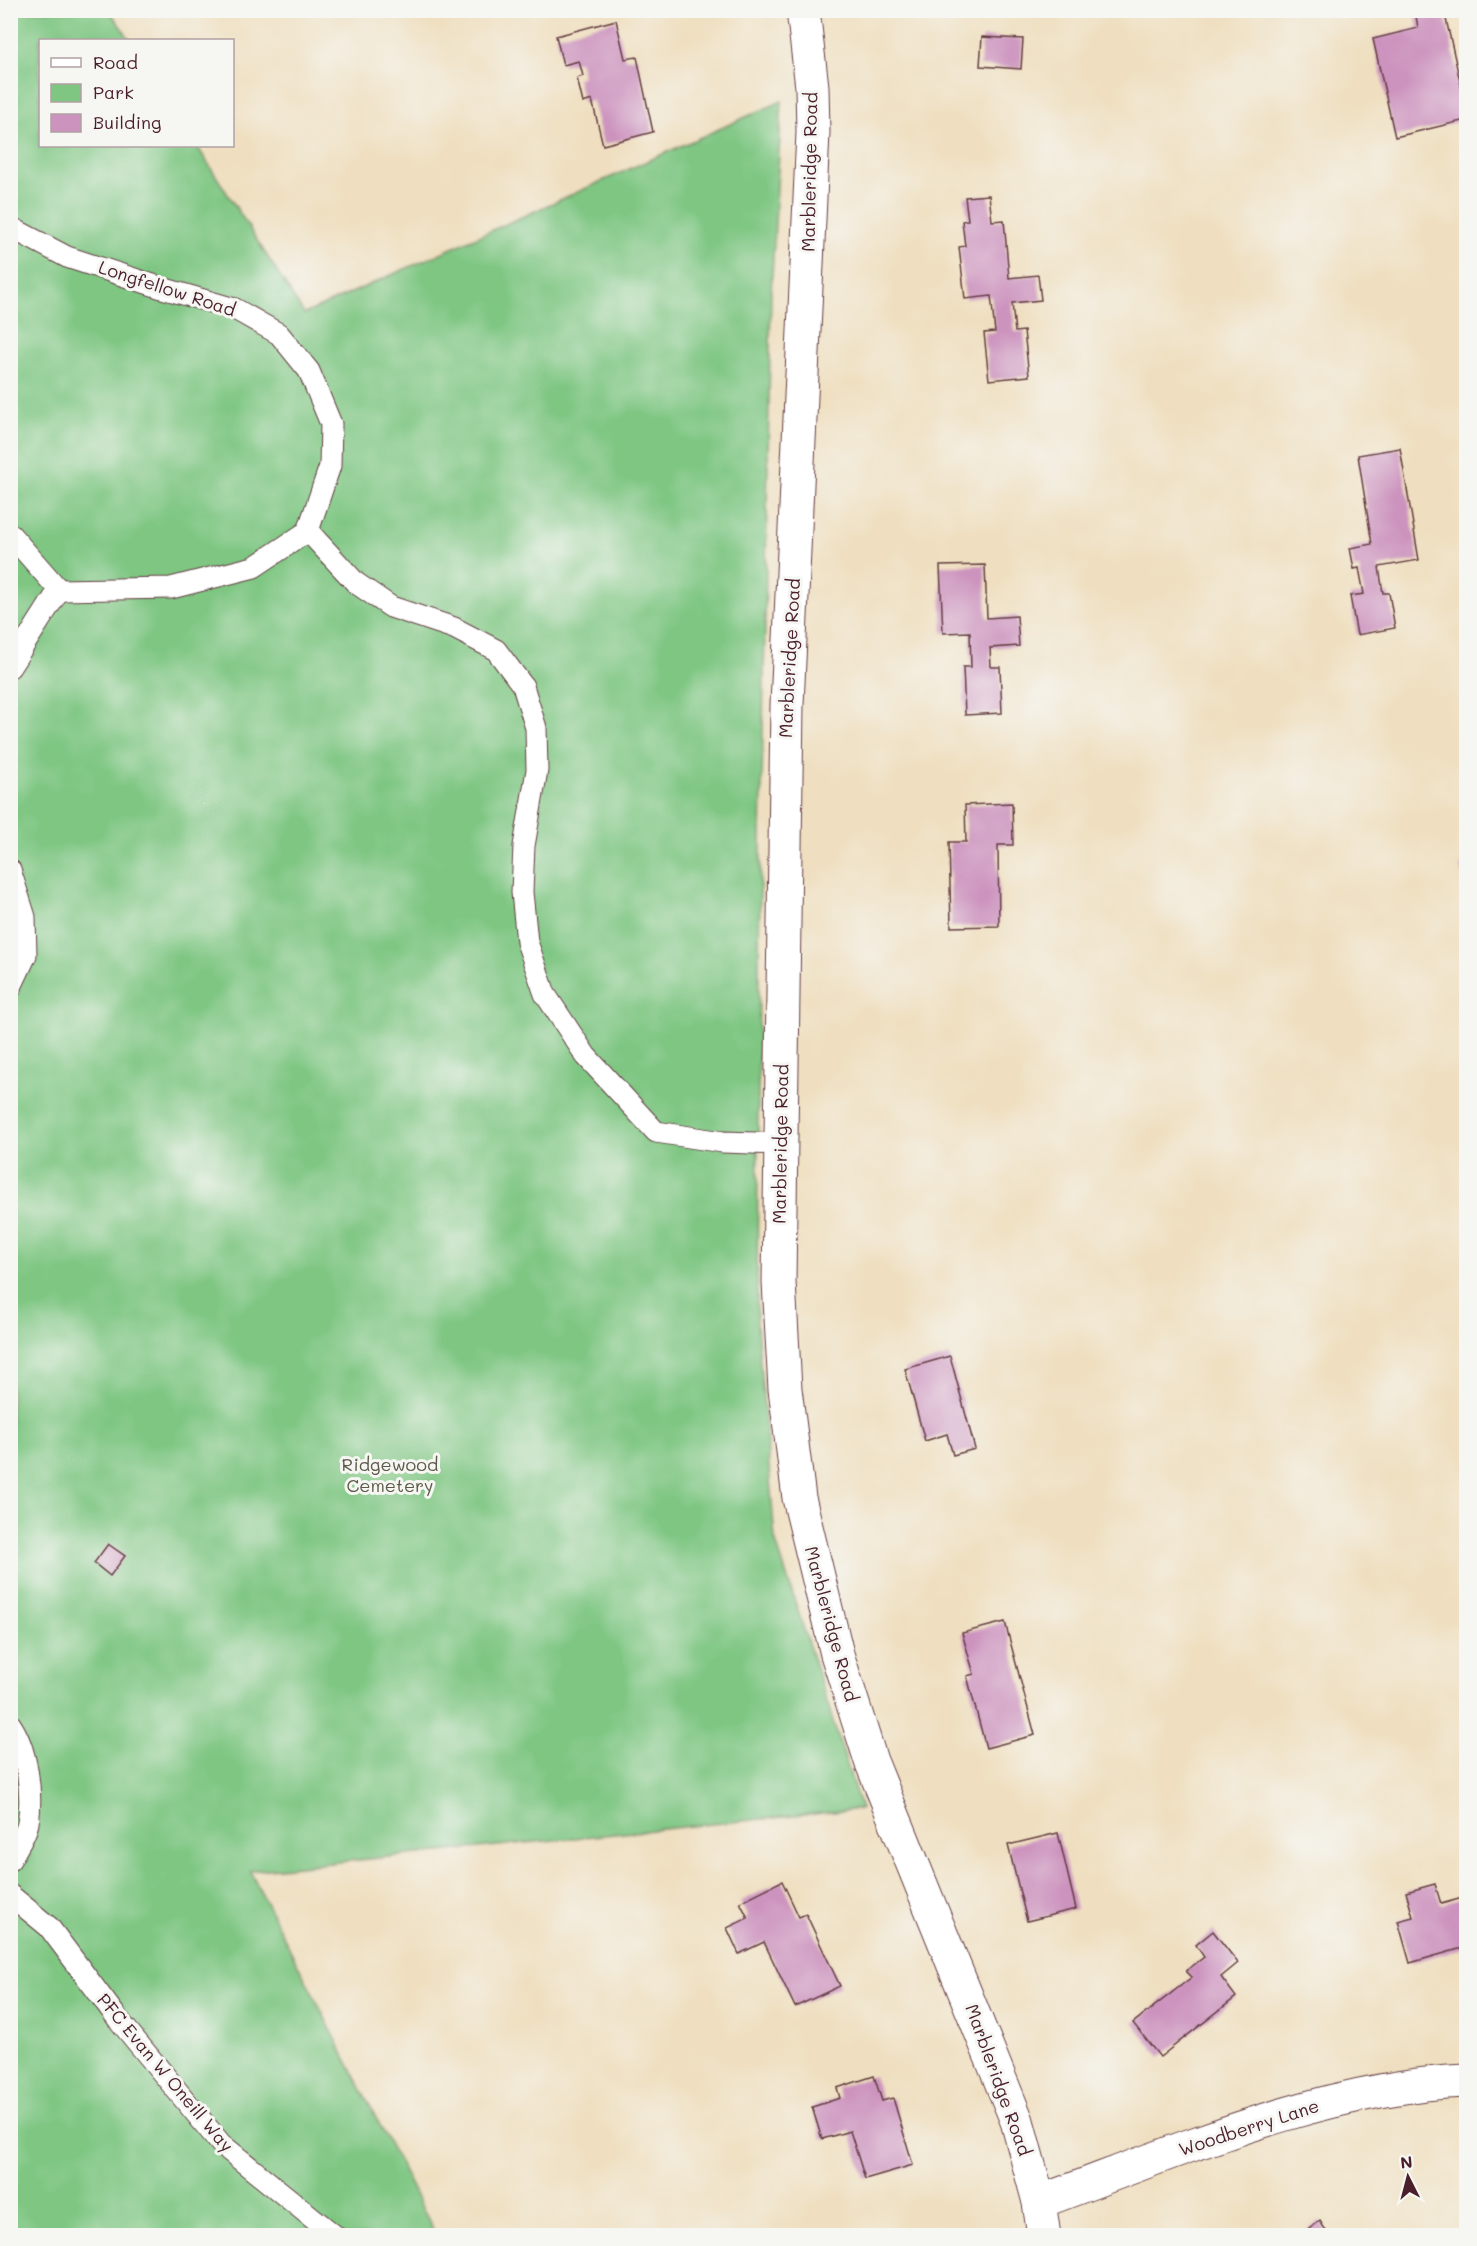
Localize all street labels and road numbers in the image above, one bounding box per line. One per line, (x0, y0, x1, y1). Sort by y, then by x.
street label: Marbleridge Road (796, 92, 822, 252)
street label: Longfellow Road (96, 255, 239, 322)
street label: Marbleridge Road (773, 577, 805, 738)
street label: Marbleridge Road (767, 1064, 793, 1224)
street label: Marbleridge Road (800, 1543, 864, 1704)
street label: PFC Evan W Oneill Way (92, 1988, 239, 2157)
street label: Marbleridge Road (960, 2000, 1038, 2159)
street label: Woodberry Lane (1175, 2093, 1322, 2161)

